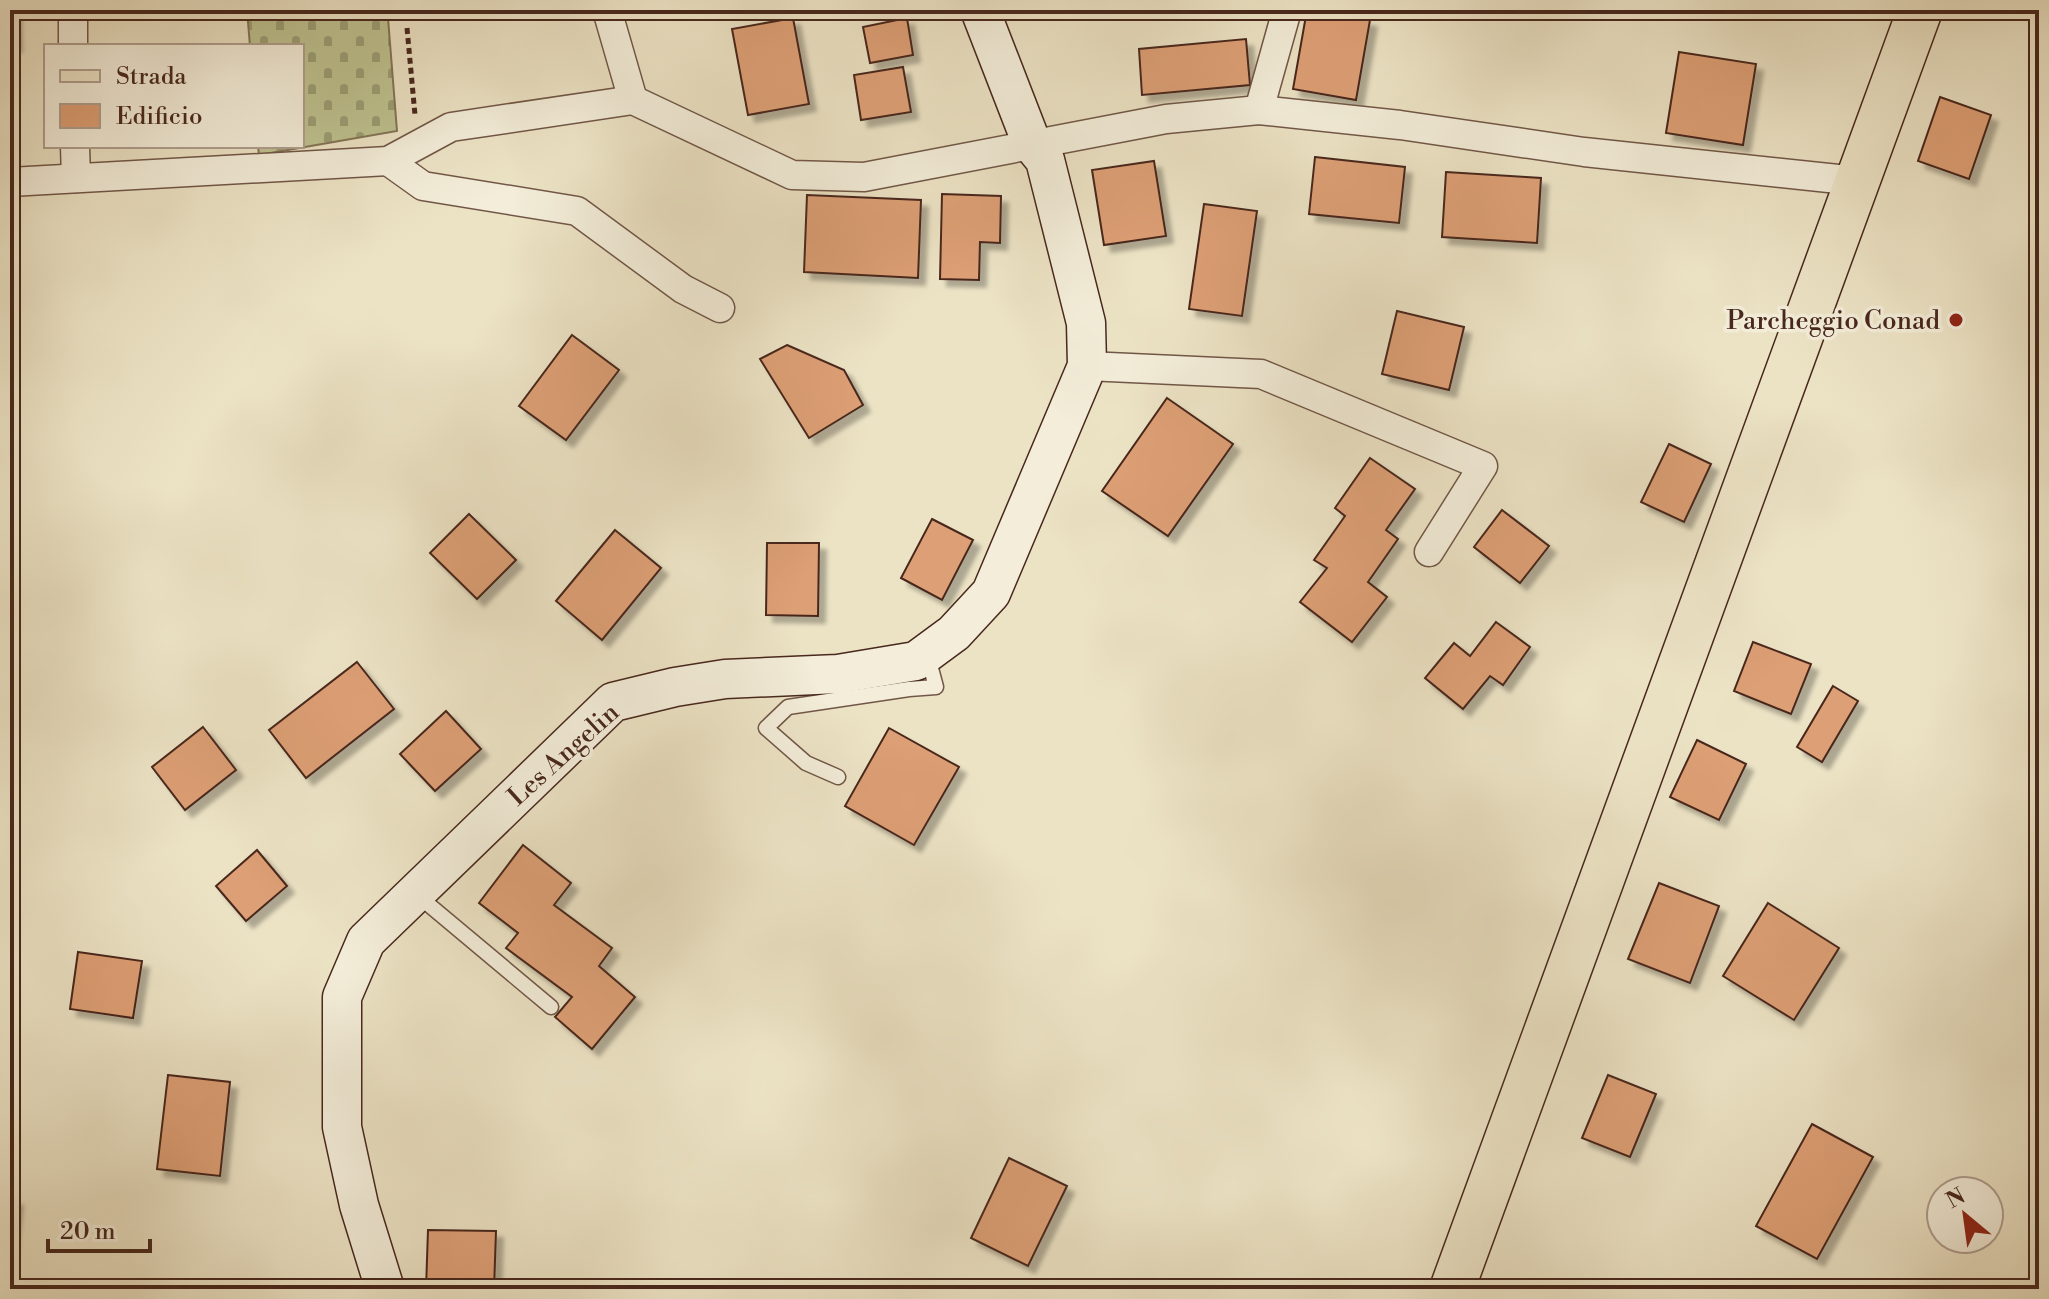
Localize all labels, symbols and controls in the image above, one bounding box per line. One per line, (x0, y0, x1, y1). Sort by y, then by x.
legend (44, 44, 304, 148)
text: Strada (116, 62, 187, 92)
text: Edificio (116, 102, 202, 132)
place label: Parcheggio Conad (1727, 305, 1940, 337)
marker: Parcheggio Conad (1947, 311, 1965, 329)
street label: Les Angelin (502, 697, 626, 813)
north arrow (1925, 1175, 2005, 1255)
text: N (1942, 1183, 1971, 1215)
scale bar (48, 1203, 150, 1253)
text: 20 m (60, 1217, 116, 1247)

